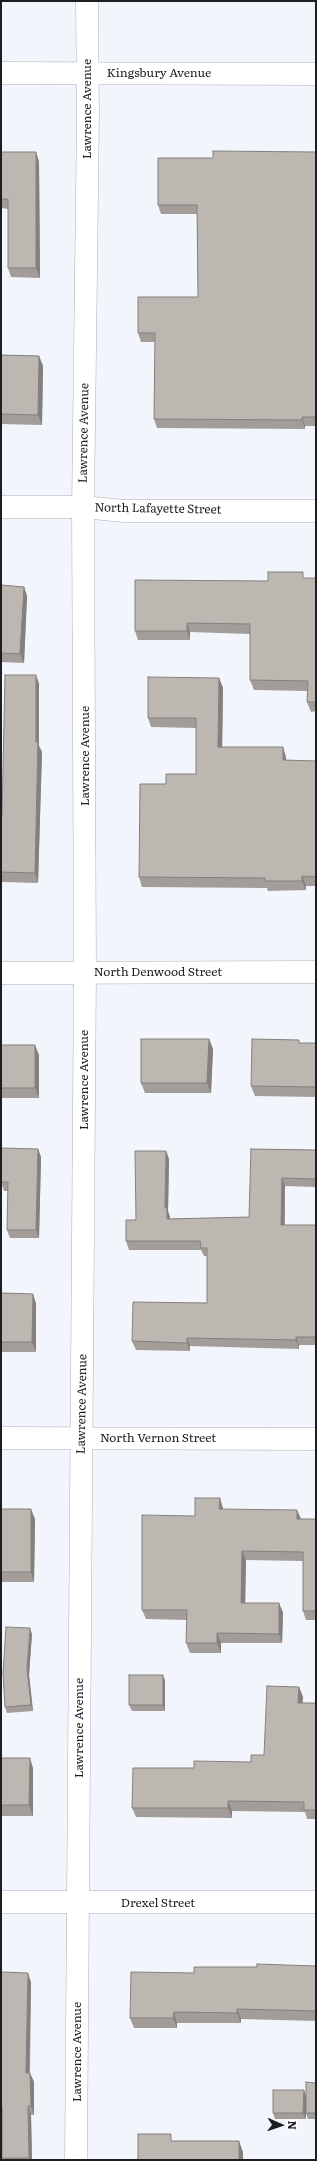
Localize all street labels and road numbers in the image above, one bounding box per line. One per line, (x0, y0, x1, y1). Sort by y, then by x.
street label: Lawrence Avenue (80, 59, 94, 159)
street label: Kingsbury Avenue (107, 66, 211, 80)
street label: Lawrence Avenue (76, 383, 92, 483)
street label: North Lafayette Street (94, 501, 222, 517)
street label: Lawrence Avenue (78, 706, 92, 806)
street label: North Denwood Street (94, 965, 222, 979)
street label: Lawrence Avenue (77, 1030, 91, 1130)
street label: Lawrence Avenue (74, 1354, 90, 1454)
street label: North Vernon Street (100, 1431, 216, 1445)
street label: Lawrence Avenue (72, 1678, 86, 1778)
street label: Drexel Street (121, 1896, 195, 1910)
street label: Lawrence Avenue (70, 2002, 84, 2102)

